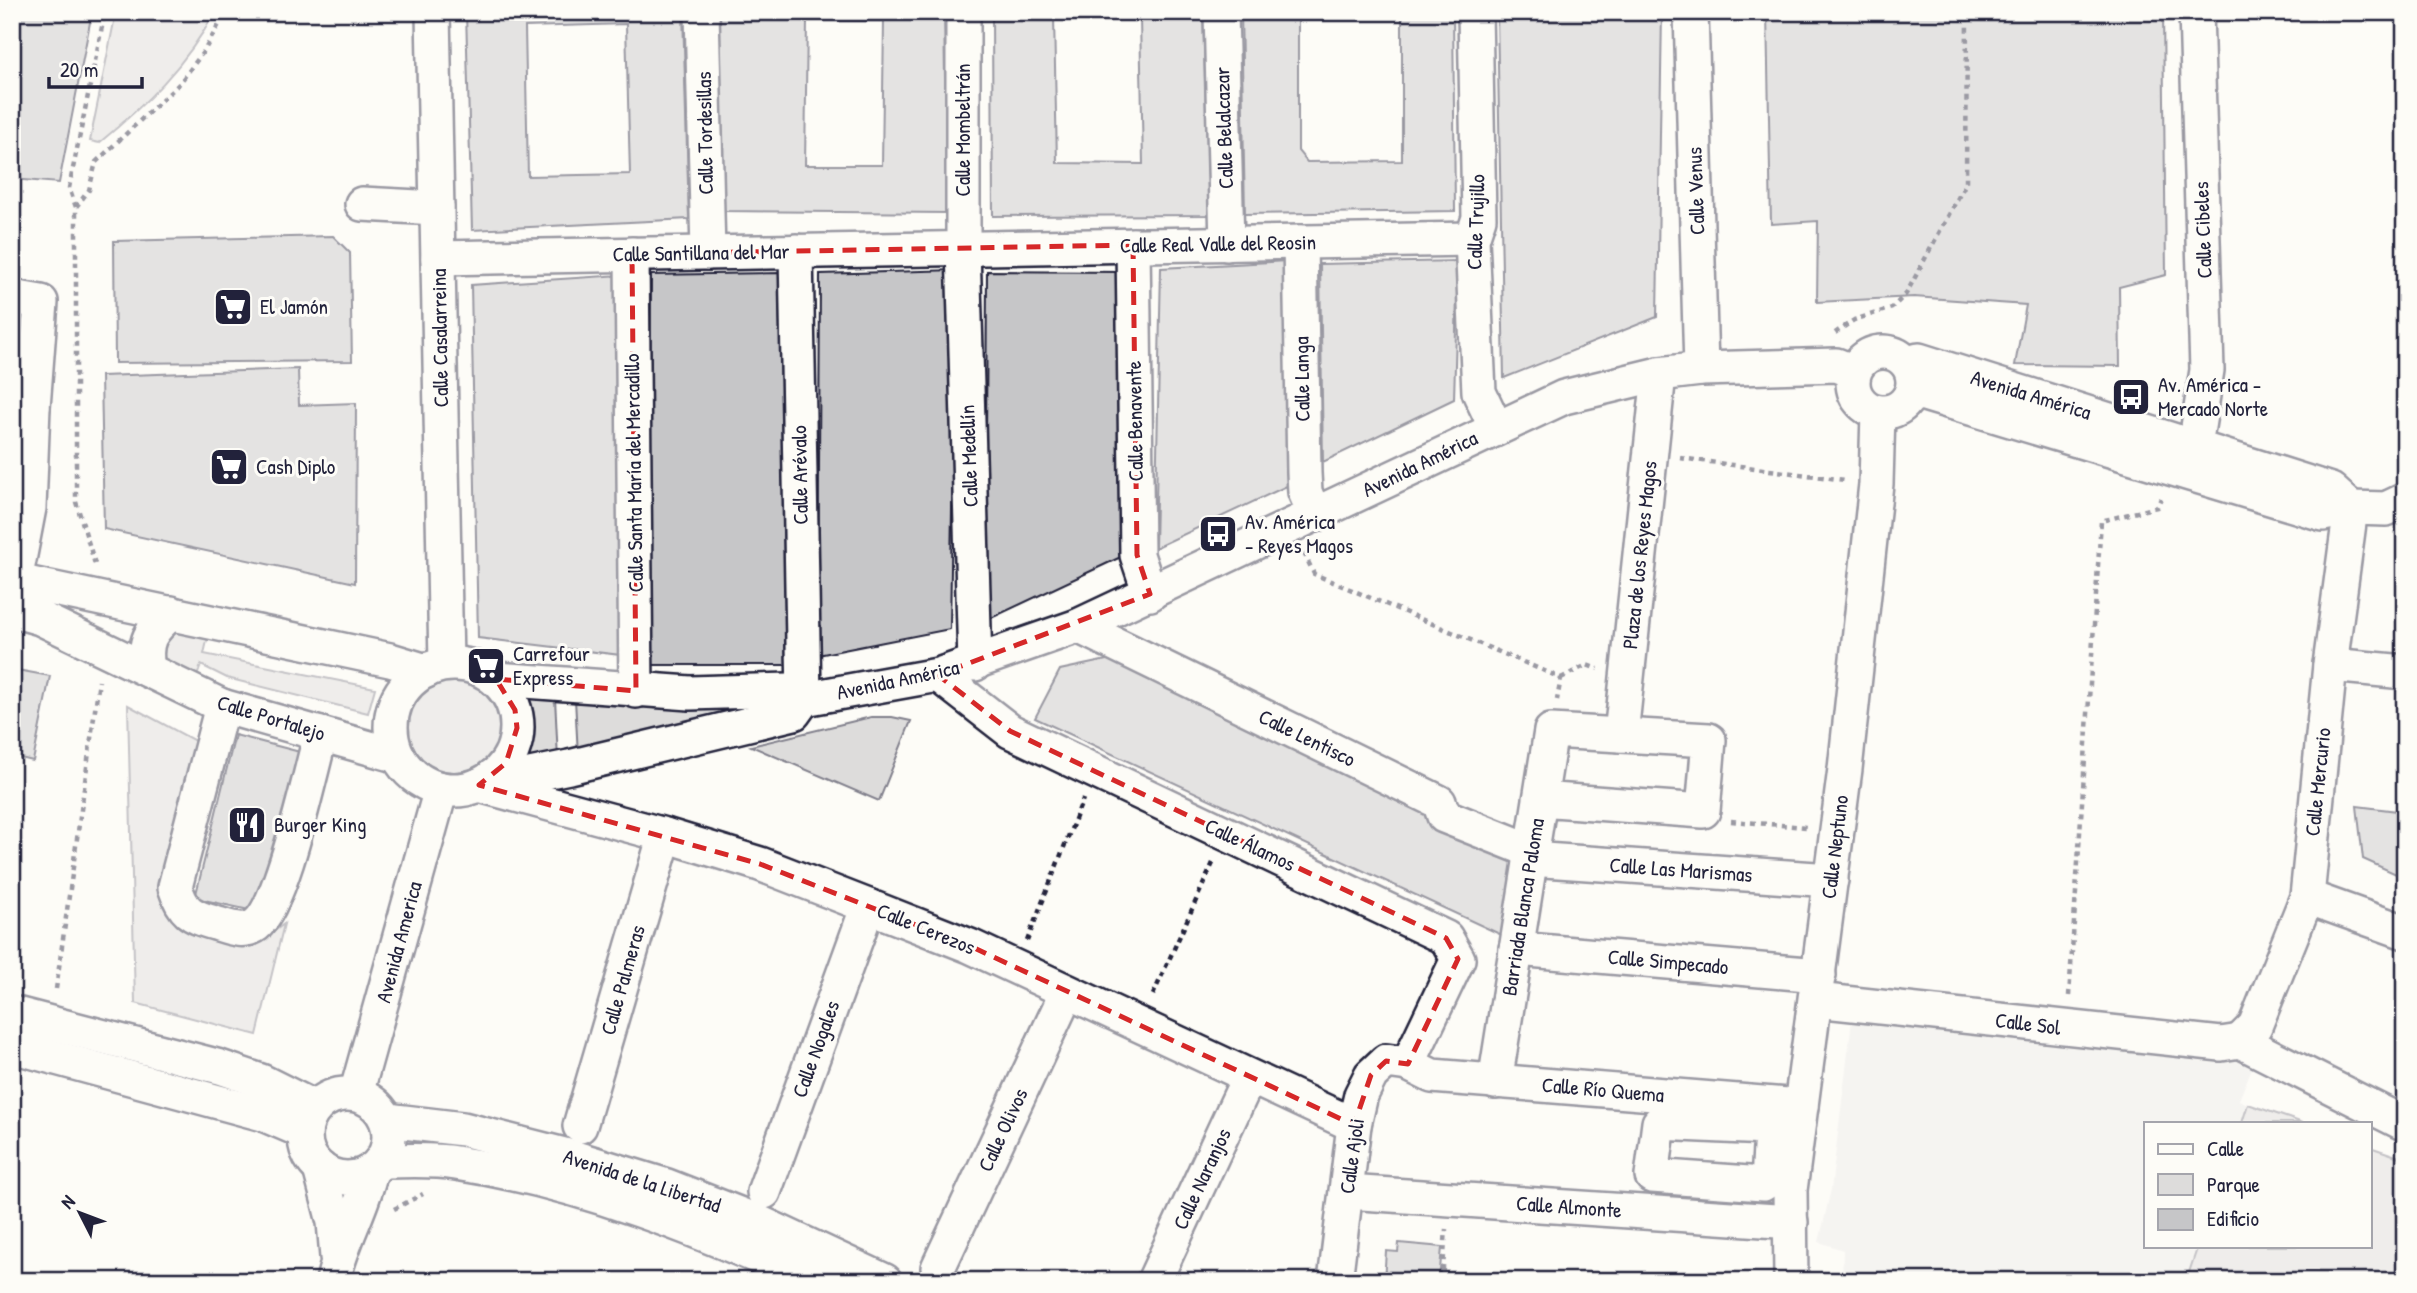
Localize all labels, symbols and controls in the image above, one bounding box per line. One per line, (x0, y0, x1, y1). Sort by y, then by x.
scale bar (49, 46, 142, 90)
text: 20 m (60, 55, 98, 84)
street label: Calle Mombeltrán (948, 64, 977, 196)
street label: Calle Belalcazar (1207, 67, 1240, 190)
street label: Calle Tordesillas (689, 71, 720, 195)
street label: Calle Venus (1679, 146, 1712, 236)
street label: Calle Trujillo (1459, 174, 1492, 270)
street label: Calle Cibeles (2186, 181, 2219, 279)
street label: Calle Real Valle del Reosin (1120, 227, 1316, 260)
street label: Calle Santillana del Mar (612, 236, 790, 269)
street label: Calle Casalarreina (424, 268, 455, 408)
supermarket icon: El Jamón (212, 286, 254, 328)
place label: El Jamón (260, 292, 328, 321)
street label: Calle Langa (1286, 336, 1317, 422)
street label: Calle Santa María del Mercadillo (617, 353, 650, 593)
street label: Calle Benavente (1119, 360, 1150, 482)
street label: Avenida América (1967, 362, 2095, 427)
place label: Av. América - Mercado Norte (2158, 370, 2268, 423)
bus stop icon: Av. América - Mercado Norte (2110, 376, 2152, 418)
street label: Calle Medellín (952, 404, 985, 508)
street label: Avenida América (1357, 423, 1482, 504)
street label: Calle Arévalo (784, 425, 815, 525)
supermarket icon: Cash Diplo (208, 446, 250, 488)
place label: Cash Diplo (256, 452, 335, 481)
street label: Plaza de los Reyes Magos (1615, 459, 1664, 650)
place label: Av. América - Reyes Magos (1245, 507, 1353, 560)
bus stop icon: Av. América - Reyes Magos (1197, 513, 1239, 555)
place label: Carrefour Express (513, 639, 590, 692)
supermarket icon: Carrefour Express (465, 645, 507, 687)
street label: Avenida América (834, 652, 962, 707)
street label: Calle Portalejo (214, 687, 329, 748)
street label: Calle Lentisco (1254, 702, 1360, 773)
street label: Calle Mercurio (2297, 726, 2338, 838)
street label: Calle Neptuno (1814, 794, 1855, 900)
restaurant icon: Burger King (226, 804, 268, 846)
place label: Burger King (274, 810, 366, 839)
street label: Calle Álamos (1200, 811, 1300, 878)
street label: Barriada Blanca Paloma (1494, 816, 1551, 998)
street label: Calle Las Marismas (1609, 850, 1753, 889)
street label: Avenida America (368, 878, 429, 1006)
street label: Calle Cerezos (873, 896, 980, 961)
street label: Calle Palmeras (593, 922, 652, 1038)
street label: Calle Simpecado (1607, 942, 1730, 981)
street label: Calle Nogales (785, 996, 846, 1101)
street label: Calle Sol (1994, 1005, 2063, 1042)
street label: Calle Río Quema (1541, 1070, 1665, 1109)
street label: Calle Olivos (971, 1083, 1034, 1176)
street label: Calle Ajoli (1332, 1116, 1371, 1196)
legend (2144, 1122, 2372, 1248)
street label: Calle Naranjos (1165, 1123, 1238, 1234)
text: Calle (2207, 1134, 2244, 1163)
street label: Avenida de la Libertad (560, 1141, 725, 1220)
text: Parque (2207, 1170, 2260, 1199)
north arrow (46, 1178, 116, 1248)
street label: Calle Almonte (1515, 1188, 1623, 1225)
text: N (54, 1189, 80, 1214)
text: Edificio (2207, 1204, 2259, 1233)

